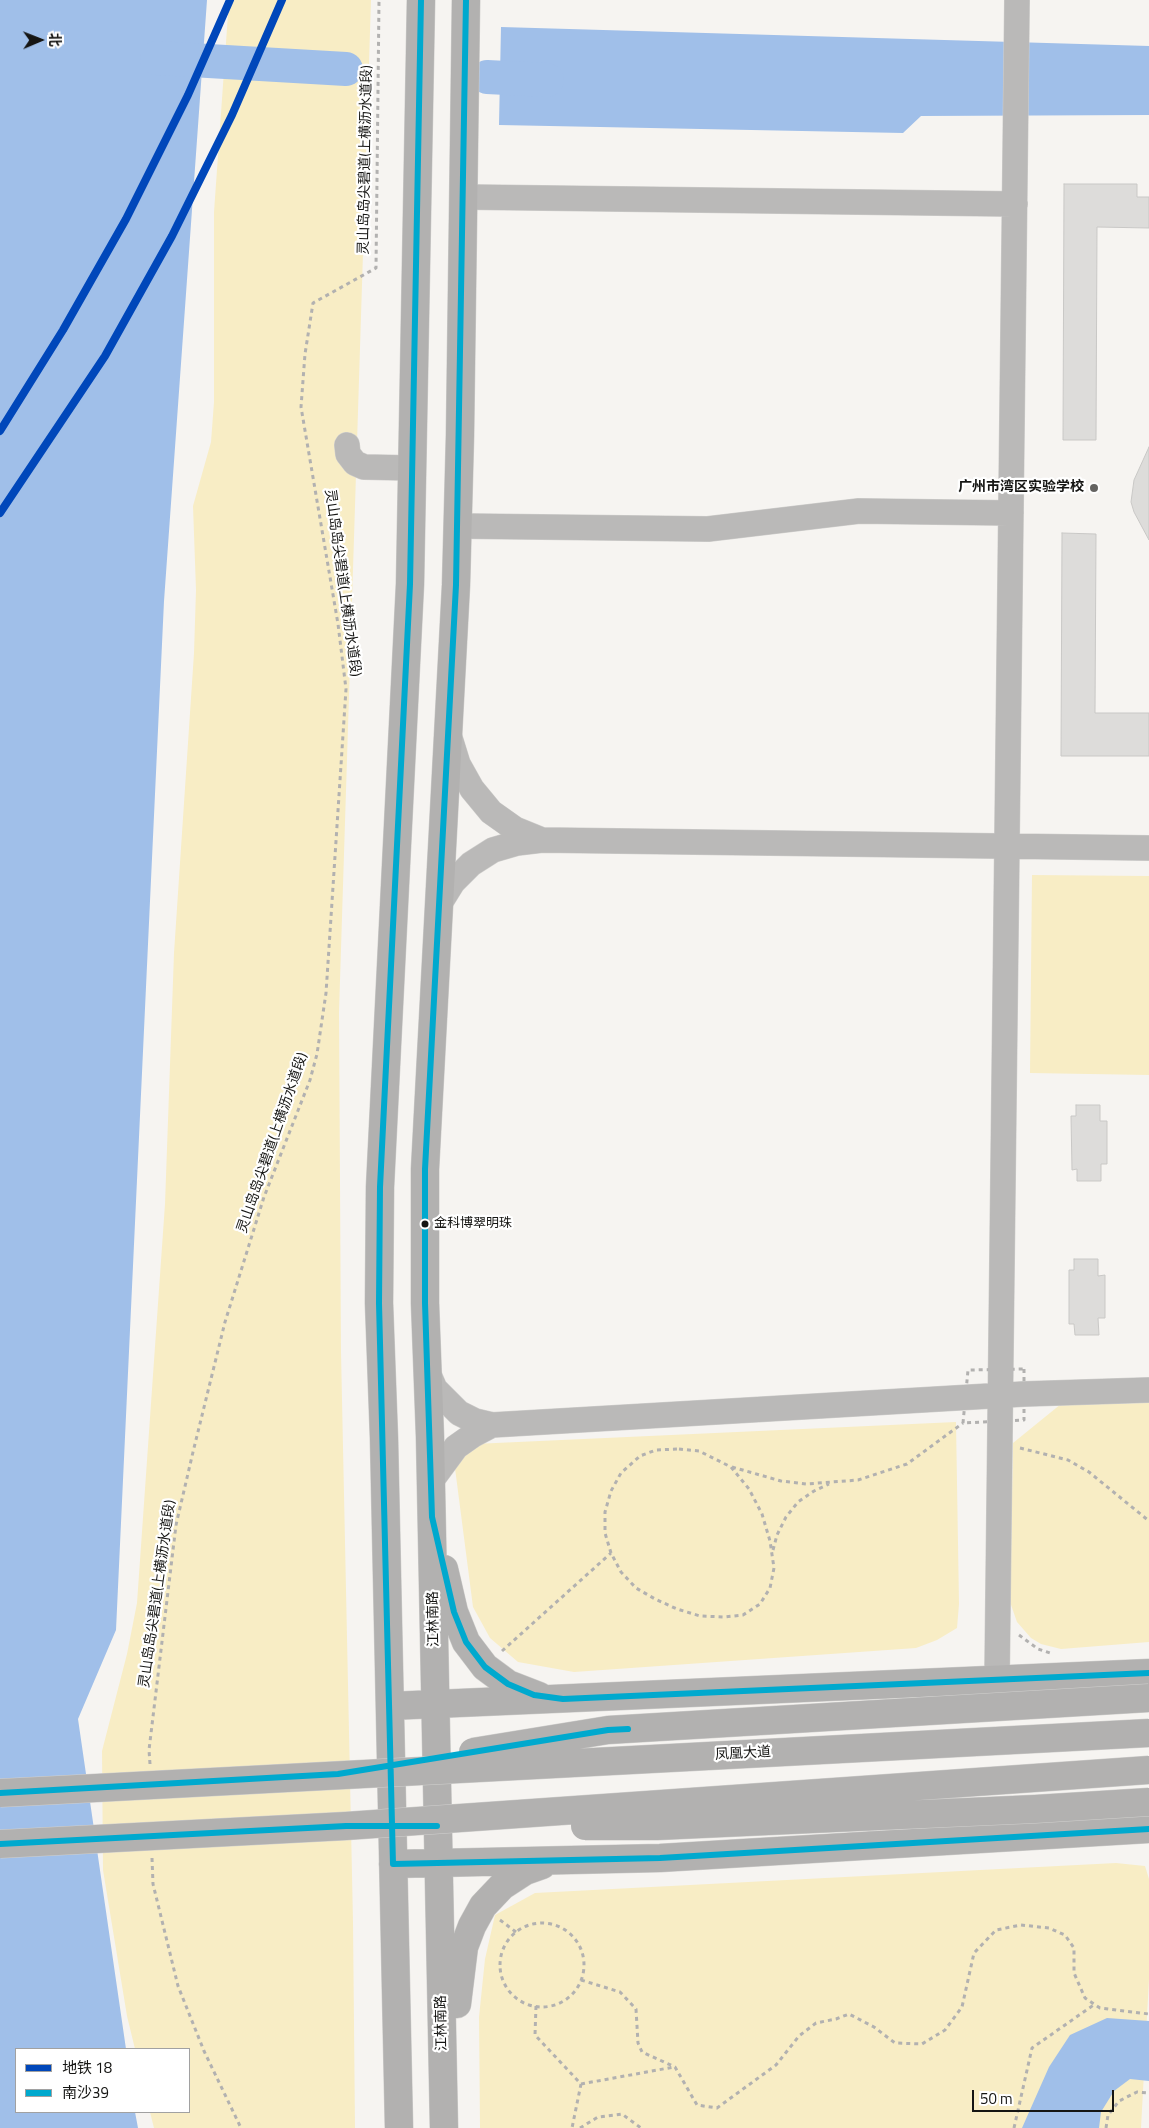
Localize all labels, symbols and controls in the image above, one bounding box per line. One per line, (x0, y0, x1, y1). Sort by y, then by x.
north arrow (15, 15, 65, 65)
text: 北 (45, 33, 66, 47)
street label: 灵山岛岛尖碧道(上横沥水道段) (356, 65, 376, 255)
place label: 广州市湾区实验学校 (958, 480, 1084, 496)
marker: 广州市湾区实验学校 (1088, 482, 1100, 494)
street label: 灵山岛岛尖碧道(上横沥水道段) (321, 488, 363, 678)
street label: 灵山岛岛尖碧道(上横沥水道段) (234, 1051, 312, 1235)
place label: 金科博翠明珠 (434, 1216, 512, 1232)
marker: 金科博翠明珠 (420, 1219, 430, 1229)
street label: 灵山岛岛尖碧道(上横沥水道段) (137, 1499, 179, 1689)
street label: 江林南路 (425, 1591, 443, 1647)
street label: 凤凰大道 (715, 1744, 771, 1764)
street label: 江林南路 (433, 1995, 451, 2051)
legend (15, 2048, 190, 2113)
text: 地铁 18 (62, 2056, 112, 2079)
scale bar (974, 2080, 1116, 2112)
text: 南沙39 (62, 2081, 109, 2104)
text: 50 m (980, 2087, 1013, 2110)

